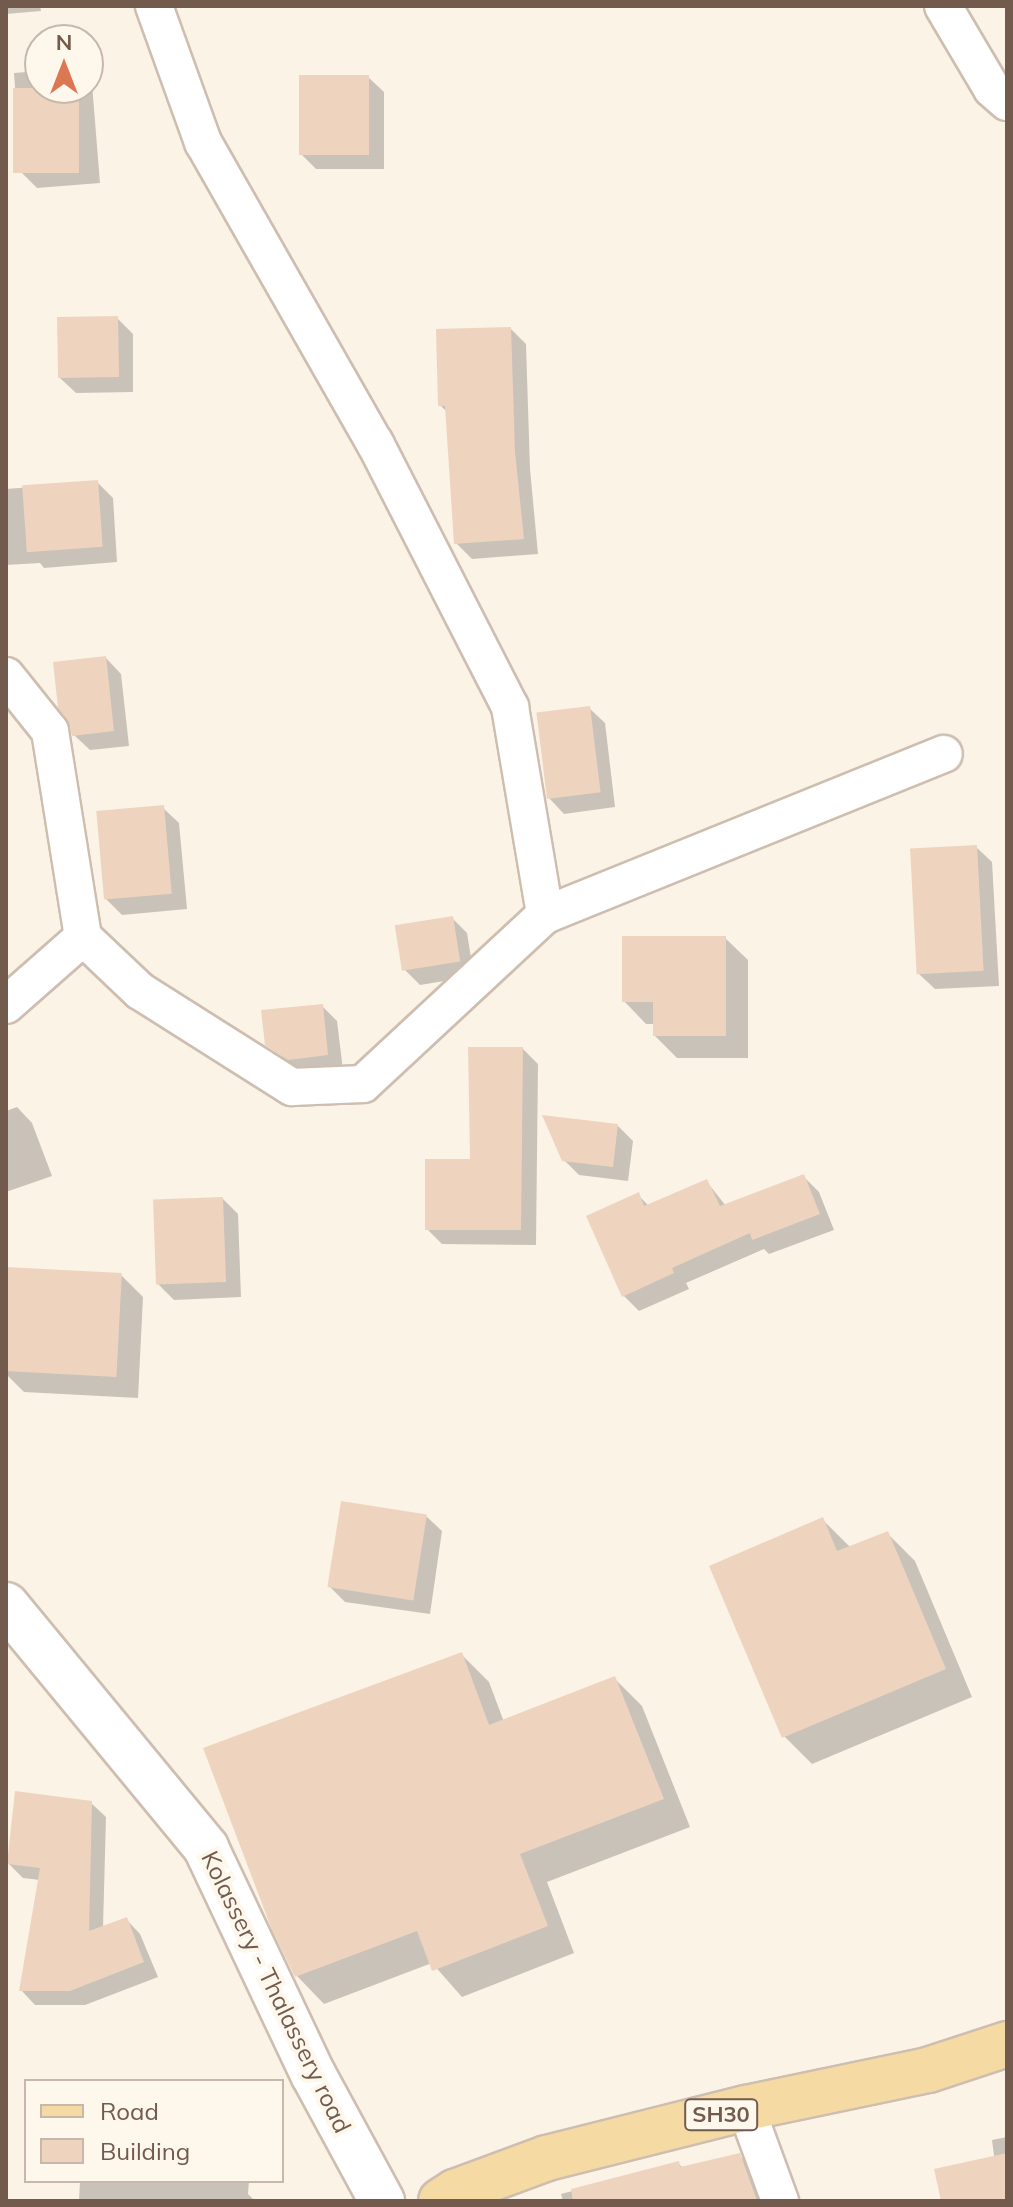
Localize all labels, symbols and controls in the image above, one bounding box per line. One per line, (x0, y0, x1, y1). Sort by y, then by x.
north arrow (24, 24, 104, 104)
text: N (56, 28, 72, 56)
street label: Kolassery - Thalassery road (195, 1846, 357, 2138)
legend (24, 2079, 284, 2183)
text: Road (100, 2096, 159, 2126)
road number: SH30 (683, 2097, 759, 2133)
text: Building (100, 2136, 190, 2166)

